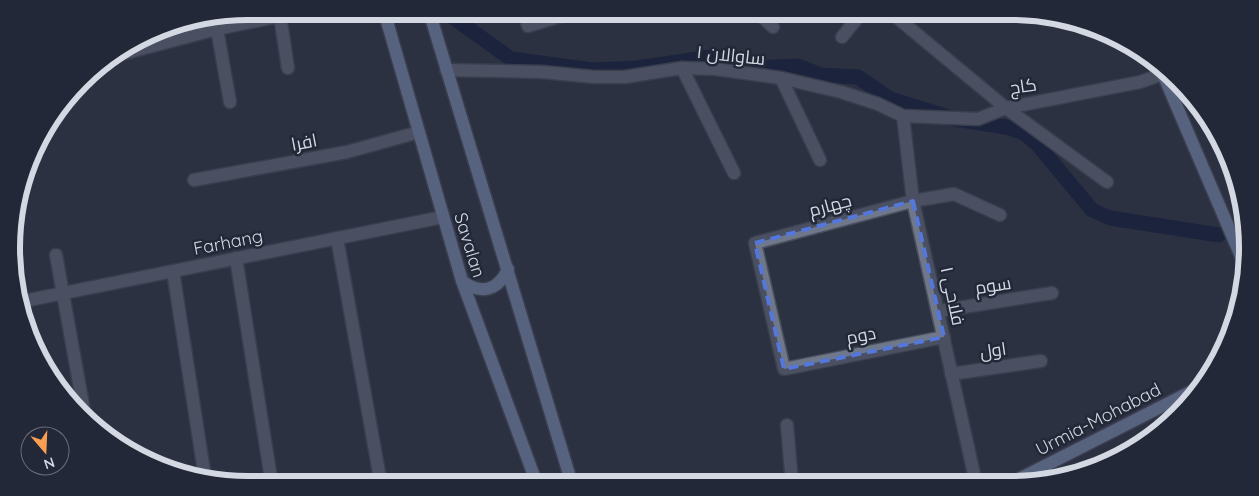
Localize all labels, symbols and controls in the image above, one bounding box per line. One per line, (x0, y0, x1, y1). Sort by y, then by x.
street label: ساوالان ۱ (696, 40, 766, 70)
street label: کاج (1008, 73, 1038, 100)
street label: افرا (289, 128, 319, 156)
street label: چهارم (806, 188, 854, 223)
street label: Savalan (449, 210, 491, 280)
street label: Farhang (191, 224, 265, 260)
street label: فلاحی ۱ (936, 265, 970, 327)
street label: سوم (973, 271, 1013, 300)
street label: دوم (844, 321, 878, 350)
street label: اول (978, 337, 1008, 363)
street label: Urmia-Mohabad (1031, 378, 1165, 460)
north arrow (20, 426, 70, 476)
text: N (41, 453, 57, 473)

